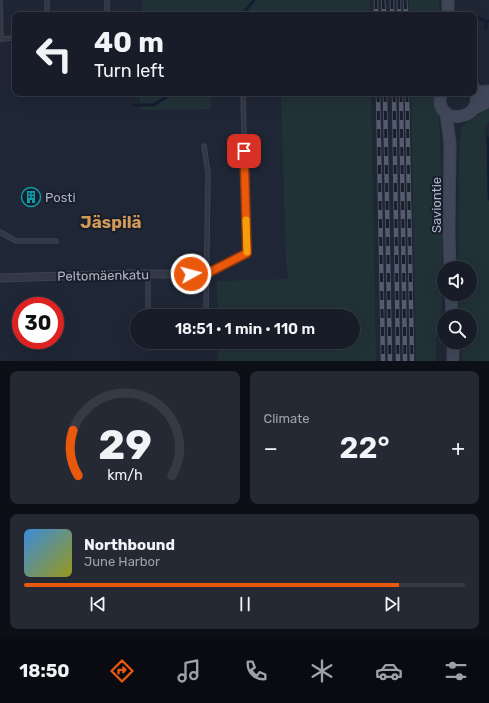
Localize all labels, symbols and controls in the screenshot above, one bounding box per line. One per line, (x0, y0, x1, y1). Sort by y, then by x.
text: 40 m (94, 26, 164, 59)
icon: left (28, 28, 80, 80)
text: Turn left (94, 60, 164, 82)
pin (227, 134, 261, 168)
icon: arrive (233, 140, 255, 162)
street label: Saviontie (429, 177, 444, 233)
building icon: Posti (20, 186, 42, 208)
place label: Posti (45, 190, 76, 205)
district label: Jäspilä (80, 212, 142, 232)
position arrow (170, 253, 212, 295)
map controls (437, 261, 477, 349)
button: sound (437, 261, 477, 301)
street label: Peltomäenkatu (57, 267, 149, 284)
speed limit sign: 30 (12, 297, 64, 349)
button: search (437, 309, 477, 349)
text: 18:51 · 1 min · 110 m (175, 320, 315, 338)
text: Climate (264, 411, 310, 426)
text: 29 (98, 419, 152, 468)
text: 22° (339, 430, 390, 466)
text: − (264, 435, 278, 462)
text: + (451, 435, 465, 462)
text: km/h (107, 466, 143, 483)
text: Northbound (84, 536, 175, 554)
text: June Harbor (84, 554, 160, 569)
icon: previous (87, 593, 109, 615)
icon: pause (234, 593, 256, 615)
icon: next (381, 593, 403, 615)
icon: directions (108, 657, 136, 685)
icon: music (175, 657, 203, 685)
icon: phone (242, 657, 270, 685)
icon: climate (308, 657, 336, 685)
icon: car (375, 657, 403, 685)
icon: filters (442, 657, 470, 685)
text: 18:50 (19, 660, 70, 682)

